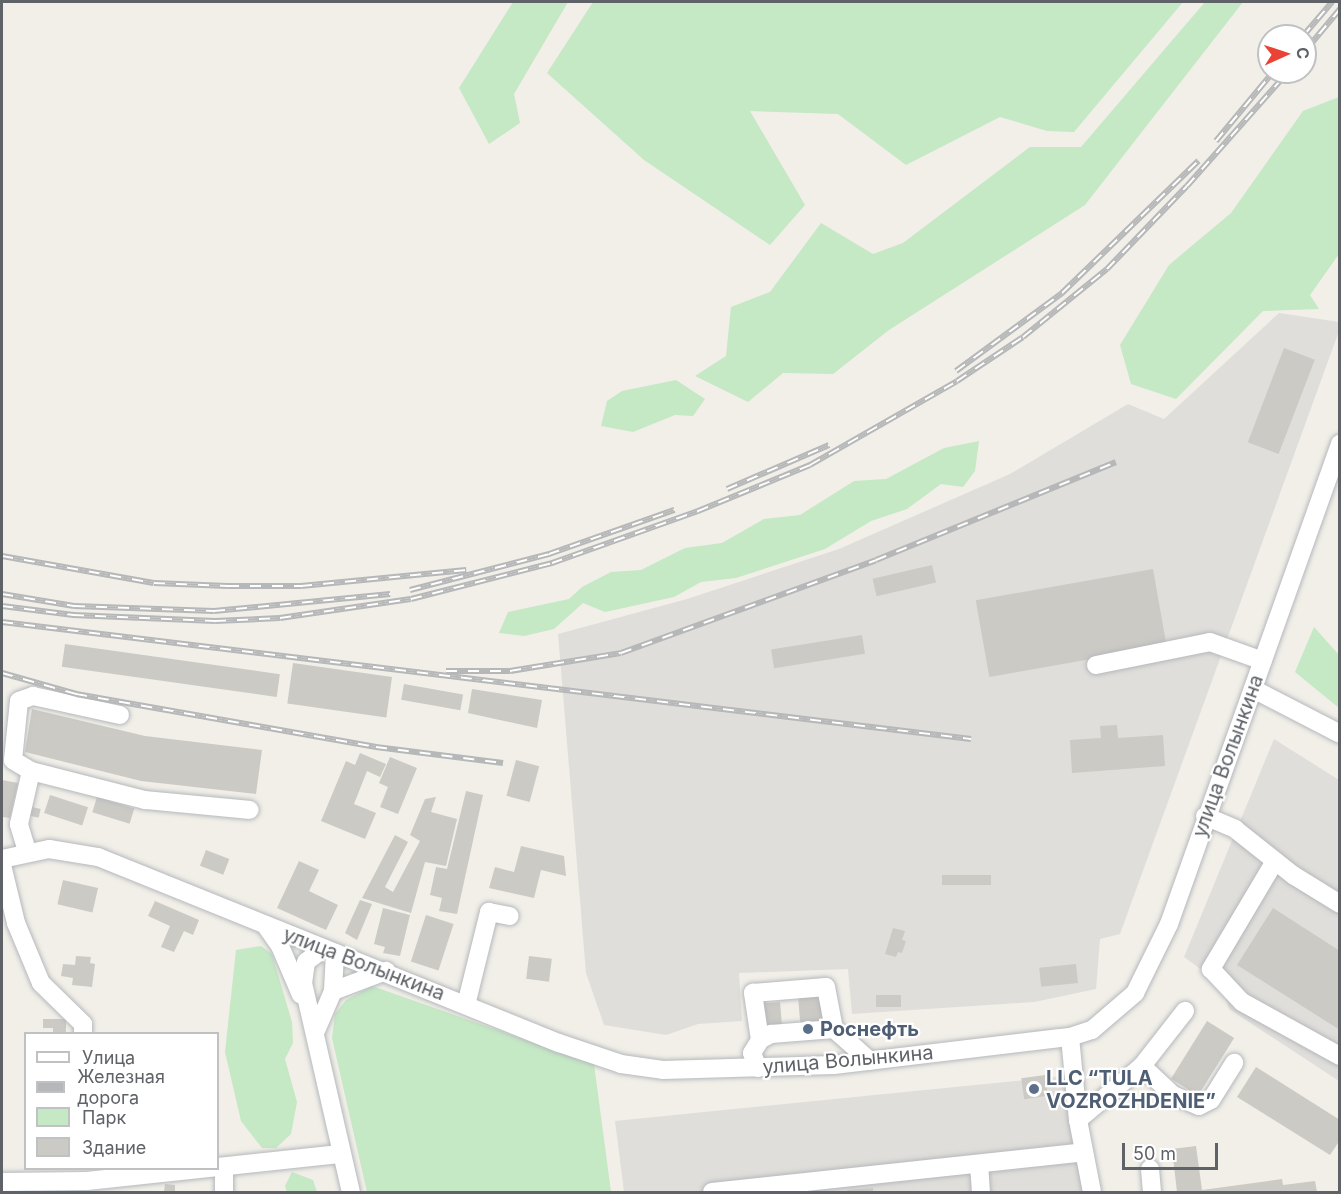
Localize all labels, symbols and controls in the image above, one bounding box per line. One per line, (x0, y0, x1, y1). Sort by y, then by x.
north arrow (1257, 24, 1317, 84)
text: С (1293, 47, 1313, 60)
street label: улица Волынкина (1187, 671, 1269, 841)
street label: улица Волынкина (280, 922, 448, 1006)
place label: Роснефть (820, 1017, 919, 1041)
marker: Роснефть (801, 1022, 815, 1036)
legend (24, 1032, 219, 1170)
street label: улица Волынкина (762, 1041, 934, 1079)
text: Улица (82, 1047, 135, 1068)
text: Железная дорога (77, 1066, 165, 1108)
place label: LLC “TULA VOZROZHDENIE” (1046, 1066, 1216, 1113)
marker: LLC “TULA VOZROZHDENIE” (1027, 1082, 1041, 1096)
text: Парк (82, 1107, 126, 1128)
scale bar (1125, 1131, 1221, 1169)
text: Здание (82, 1137, 146, 1158)
text: 50 m (1133, 1143, 1176, 1164)

